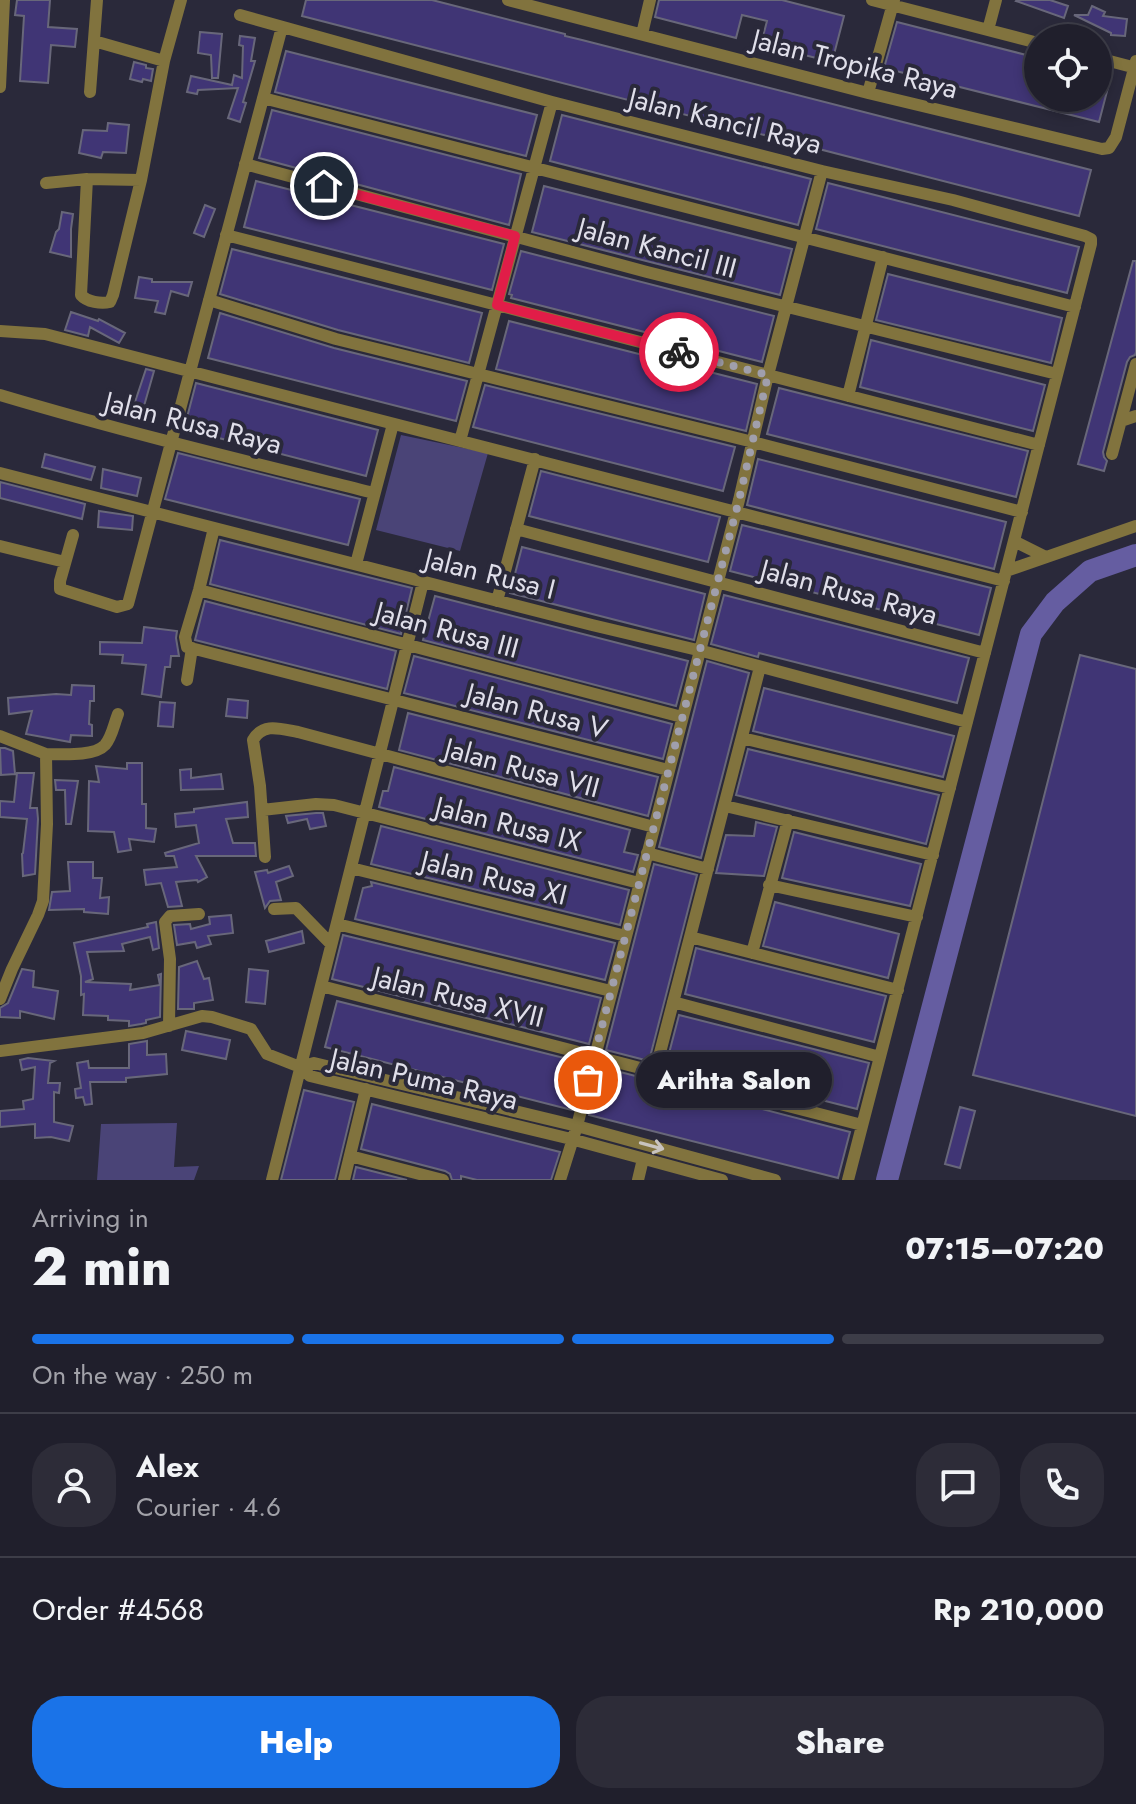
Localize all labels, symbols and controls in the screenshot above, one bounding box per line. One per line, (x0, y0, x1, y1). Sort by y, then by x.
street label: Jalan Tropika Raya (744, 18, 962, 109)
map controls (1024, 24, 1112, 112)
button: locate (1024, 24, 1112, 112)
street label: Jalan Kancil Raya (620, 76, 826, 165)
pin (290, 152, 358, 220)
icon: home (302, 164, 346, 208)
street label: Jalan Kancil III (569, 206, 741, 289)
courier (639, 312, 719, 392)
icon: bike (657, 330, 701, 374)
street label: Jalan Rusa Raya (96, 380, 286, 465)
street label: Jalan Rusa I (416, 537, 560, 610)
street label: Jalan Rusa Raya (752, 548, 942, 635)
street label: Jalan Rusa III (367, 590, 523, 669)
street label: Jalan Rusa V (458, 671, 613, 750)
street label: Jalan Rusa VII (436, 727, 604, 808)
street label: Jalan Rusa IX (427, 785, 586, 862)
street label: Jalan Rusa XI (413, 839, 571, 916)
street label: Jalan Rusa XVII (364, 955, 548, 1038)
street label: Jalan Puma Raya (322, 1037, 522, 1120)
pin (554, 1046, 622, 1114)
callout: Arihta Salon (636, 1052, 832, 1108)
icon: bag (566, 1058, 610, 1102)
text: Arihta Salon (657, 1061, 811, 1099)
one-way arrow (638, 1140, 664, 1155)
text: Arriving in (32, 1199, 149, 1237)
text: 07:15–07:20 (905, 1227, 1104, 1270)
text: 2 min (32, 1229, 172, 1305)
text: On the way · 250 m (32, 1356, 253, 1394)
button: person (32, 1443, 116, 1527)
button: chat (916, 1443, 1000, 1527)
button: phone (1020, 1443, 1104, 1527)
text: Alex (136, 1445, 199, 1488)
text: Courier · 4.6 (136, 1488, 281, 1526)
text: Order #4568 (32, 1588, 204, 1631)
text: Rp 210,000 (933, 1588, 1104, 1631)
button: Help (32, 1696, 560, 1788)
button: Share (576, 1696, 1104, 1788)

